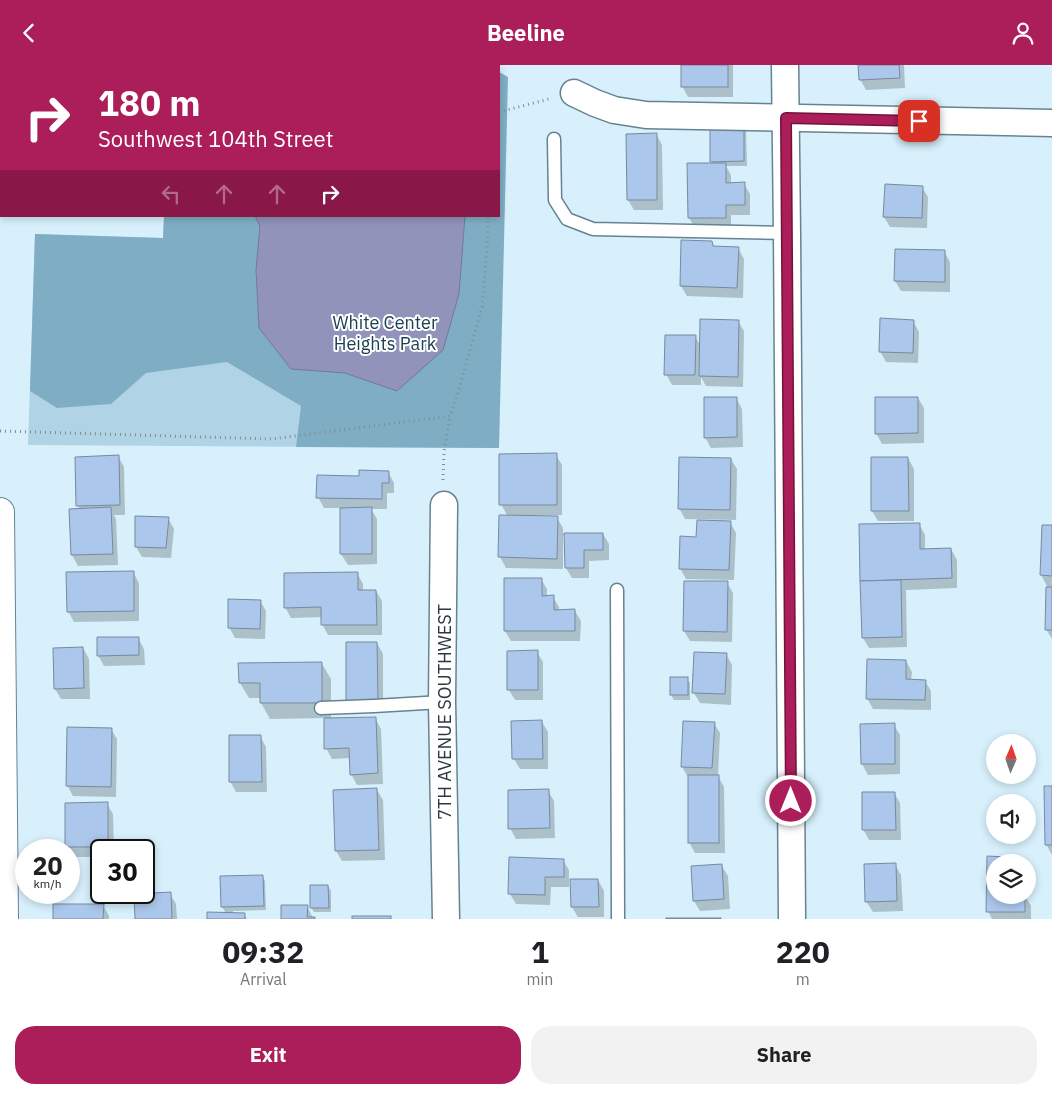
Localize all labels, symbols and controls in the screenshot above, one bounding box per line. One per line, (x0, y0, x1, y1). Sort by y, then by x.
text: Beeline (487, 18, 565, 47)
icon: back (15, 19, 43, 47)
icon: person (1009, 19, 1037, 47)
text: 180 m (98, 80, 201, 126)
icon: right (15, 85, 80, 150)
pin (898, 100, 940, 142)
icon: arrive (905, 107, 933, 135)
text: Southwest 104th Street (98, 124, 333, 153)
icon: left (157, 180, 185, 208)
icon: ahead (210, 180, 238, 208)
icon: ahead (263, 180, 291, 208)
icon: right (316, 180, 344, 208)
park label: White Center Heights Park (332, 311, 438, 355)
street label: 7TH AVENUE SOUTHWEST (433, 604, 456, 820)
north arrow (986, 734, 1036, 784)
map controls (986, 734, 1036, 904)
position arrow (764, 774, 816, 826)
button: sound (986, 794, 1036, 844)
speed limit sign: 30 (90, 839, 155, 904)
text: 20 (32, 849, 63, 882)
button: layers (986, 854, 1036, 904)
text: km/h (33, 876, 62, 891)
text: 09:32 (222, 932, 304, 971)
text: 1 (531, 932, 549, 971)
text: 220 (776, 932, 830, 971)
text: Arrival (240, 969, 287, 989)
text: min (526, 969, 553, 989)
text: m (796, 969, 810, 989)
button: Exit (15, 1026, 521, 1084)
button: Share (531, 1026, 1037, 1084)

